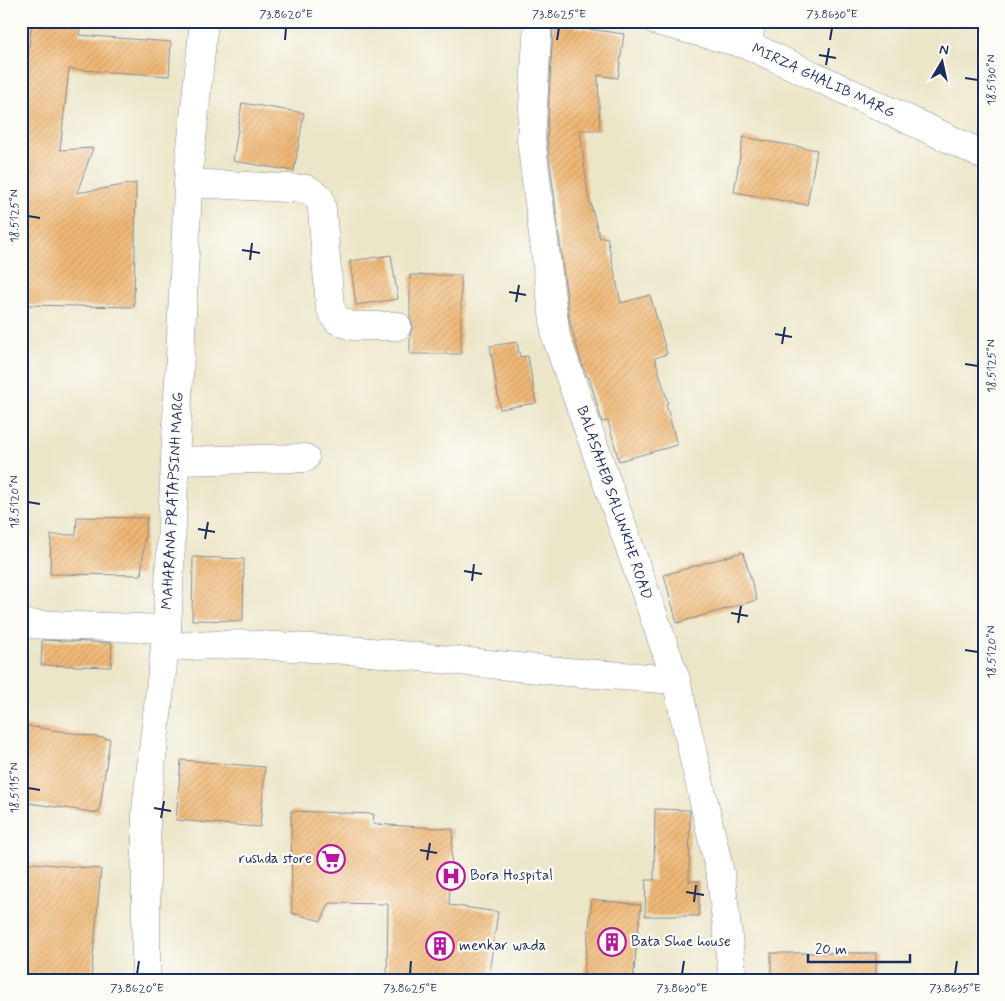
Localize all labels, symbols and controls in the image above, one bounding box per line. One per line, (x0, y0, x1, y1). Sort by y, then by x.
text: 73.8620°E (259, 7, 313, 23)
text: 73.8625°E (532, 7, 586, 23)
text: 73.8630°E (806, 7, 858, 23)
north arrow (918, 38, 968, 88)
street label: MIRZA GHALIB MARG (748, 39, 898, 123)
text: N (938, 41, 950, 60)
text: 18.5130°N (984, 55, 1000, 105)
text: 18.5125°N (7, 189, 23, 243)
text: 18.5125°N (984, 339, 1000, 393)
street label: MAHARANA PRATAPSINH MARG (157, 392, 189, 610)
street label: BALASAHEB SALUNKHE ROAD (571, 404, 657, 602)
text: 18.5120°N (7, 475, 23, 529)
text: 18.5120°N (984, 625, 1000, 679)
text: 18.5115°N (7, 762, 23, 814)
supermarket icon: rushda store (316, 844, 346, 874)
place label: rushda store (239, 849, 312, 869)
hospital icon: Bora Hospital (436, 861, 466, 891)
place label: Bora Hospital (470, 866, 553, 886)
building icon: Bata Shoe house (597, 927, 627, 957)
building icon: menkar wada (425, 931, 455, 961)
scale bar (808, 931, 910, 963)
place label: Bata Shoe house (631, 932, 731, 952)
place label: menkar wada (459, 936, 547, 956)
text: 20 m (815, 940, 847, 960)
text: 73.8620°E (110, 981, 164, 997)
text: 73.8625°E (383, 981, 437, 997)
text: 73.8630°E (656, 981, 708, 997)
text: 73.8635°E (929, 981, 981, 997)

